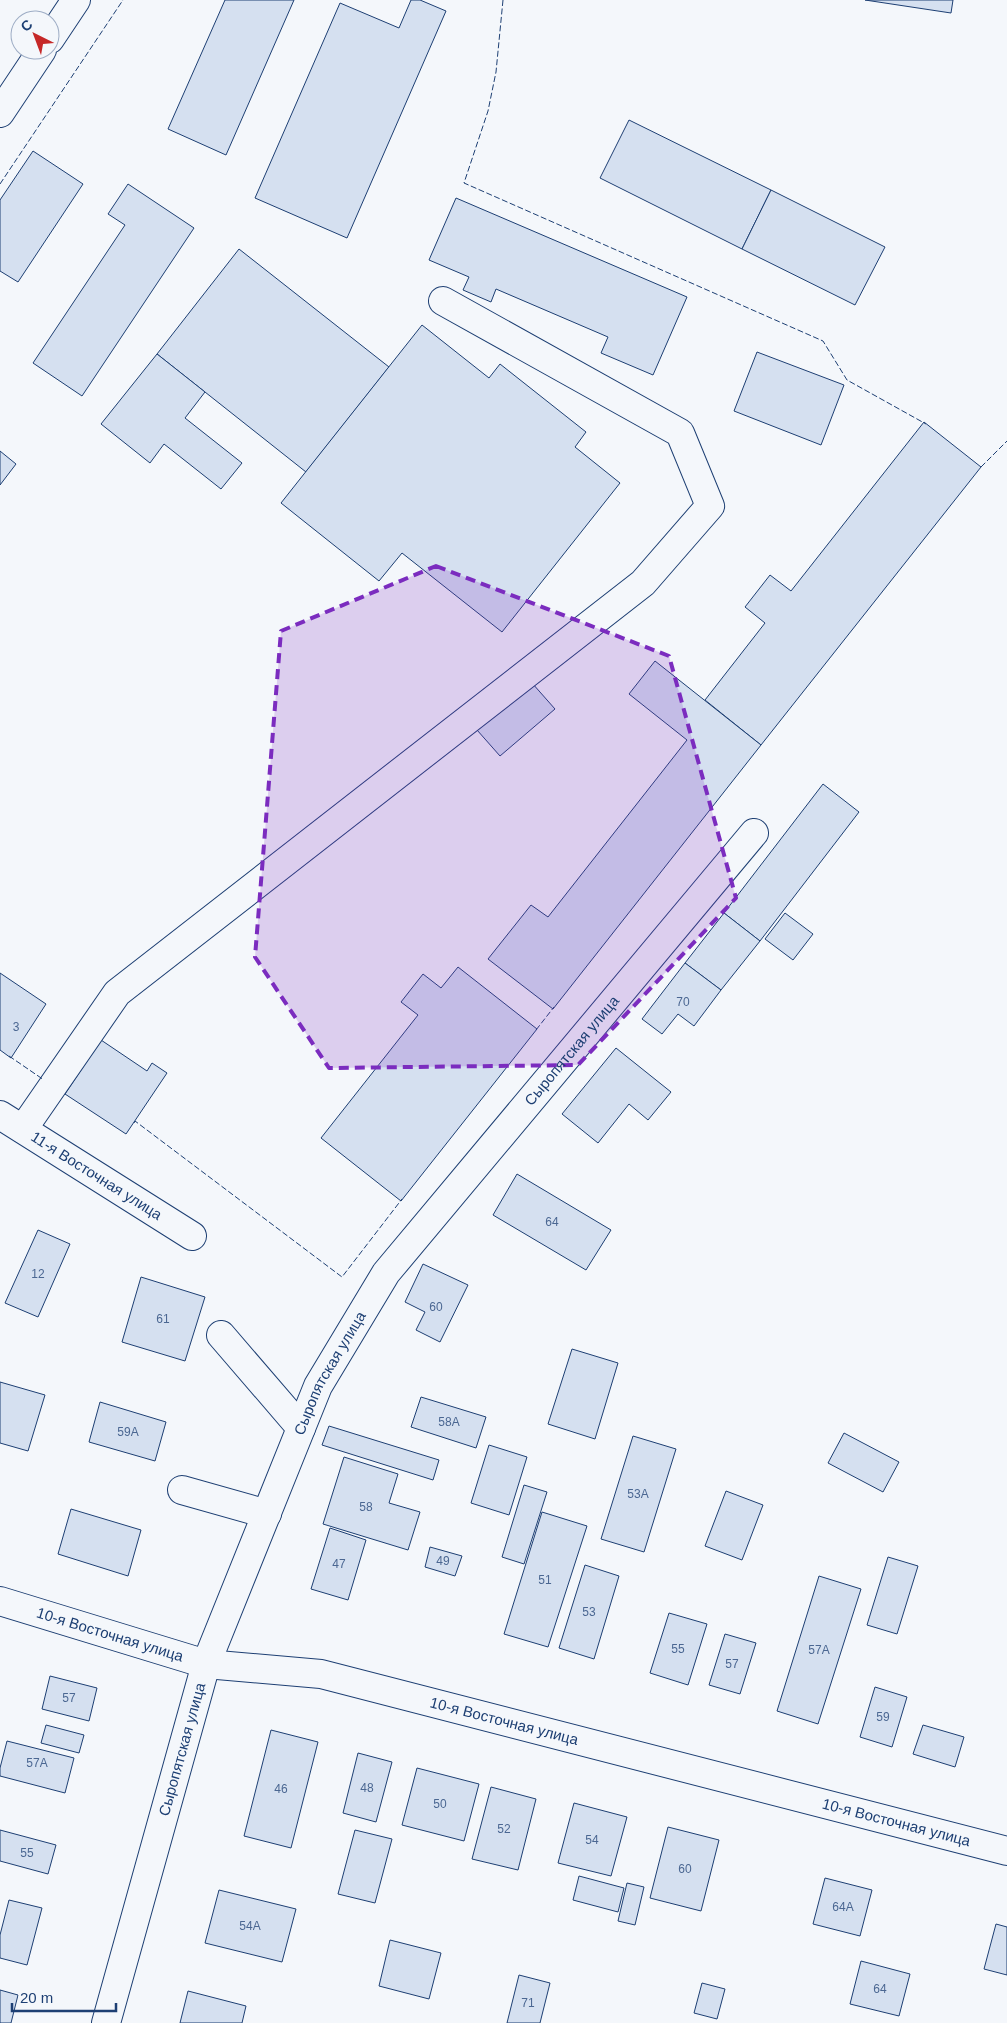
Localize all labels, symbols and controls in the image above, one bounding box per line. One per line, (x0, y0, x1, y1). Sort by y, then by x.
north arrow (10, 10, 60, 60)
text: С (17, 16, 35, 35)
street label: Сыропятская улица (521, 992, 623, 1109)
house number: 70 (676, 995, 690, 1009)
house number: 3 (13, 1020, 20, 1034)
street label: 11-я Восточная улица (28, 1128, 166, 1223)
house number: 64 (545, 1215, 559, 1229)
house number: 12 (31, 1267, 45, 1281)
house number: 60 (429, 1300, 443, 1314)
street label: Сыропятская улица (290, 1308, 369, 1437)
house number: 61 (156, 1312, 170, 1326)
house number: 58А (438, 1415, 460, 1429)
house number: 59А (117, 1425, 139, 1439)
house number: 53А (627, 1487, 649, 1501)
house number: 58 (359, 1500, 373, 1514)
house number: 49 (436, 1554, 450, 1568)
house number: 47 (332, 1557, 346, 1571)
house number: 51 (538, 1573, 552, 1587)
street label: 10-я Восточная улица (35, 1604, 186, 1665)
house number: 53 (582, 1605, 596, 1619)
house number: 55 (671, 1642, 685, 1656)
house number: 57А (808, 1643, 830, 1657)
house number: 57 (725, 1657, 739, 1671)
street label: Сыропятская улица (155, 1680, 209, 1818)
house number: 57 (62, 1691, 76, 1705)
street label: 10-я Восточная улица (428, 1693, 581, 1748)
house number: 59 (876, 1710, 890, 1724)
house number: 57А (26, 1756, 48, 1770)
house number: 48 (360, 1781, 374, 1795)
house number: 46 (274, 1782, 288, 1796)
street label: 10-я Восточная улица (820, 1795, 973, 1849)
house number: 50 (433, 1797, 447, 1811)
house number: 52 (497, 1822, 511, 1836)
house number: 54 (585, 1833, 599, 1847)
house number: 55 (20, 1846, 34, 1860)
house number: 60 (678, 1862, 692, 1876)
house number: 64А (832, 1900, 854, 1914)
house number: 54А (239, 1919, 261, 1933)
scale bar (12, 1980, 116, 2012)
house number: 64 (873, 1982, 887, 1996)
text: 20 m (20, 1989, 53, 2006)
house number: 71 (521, 1996, 535, 2010)

